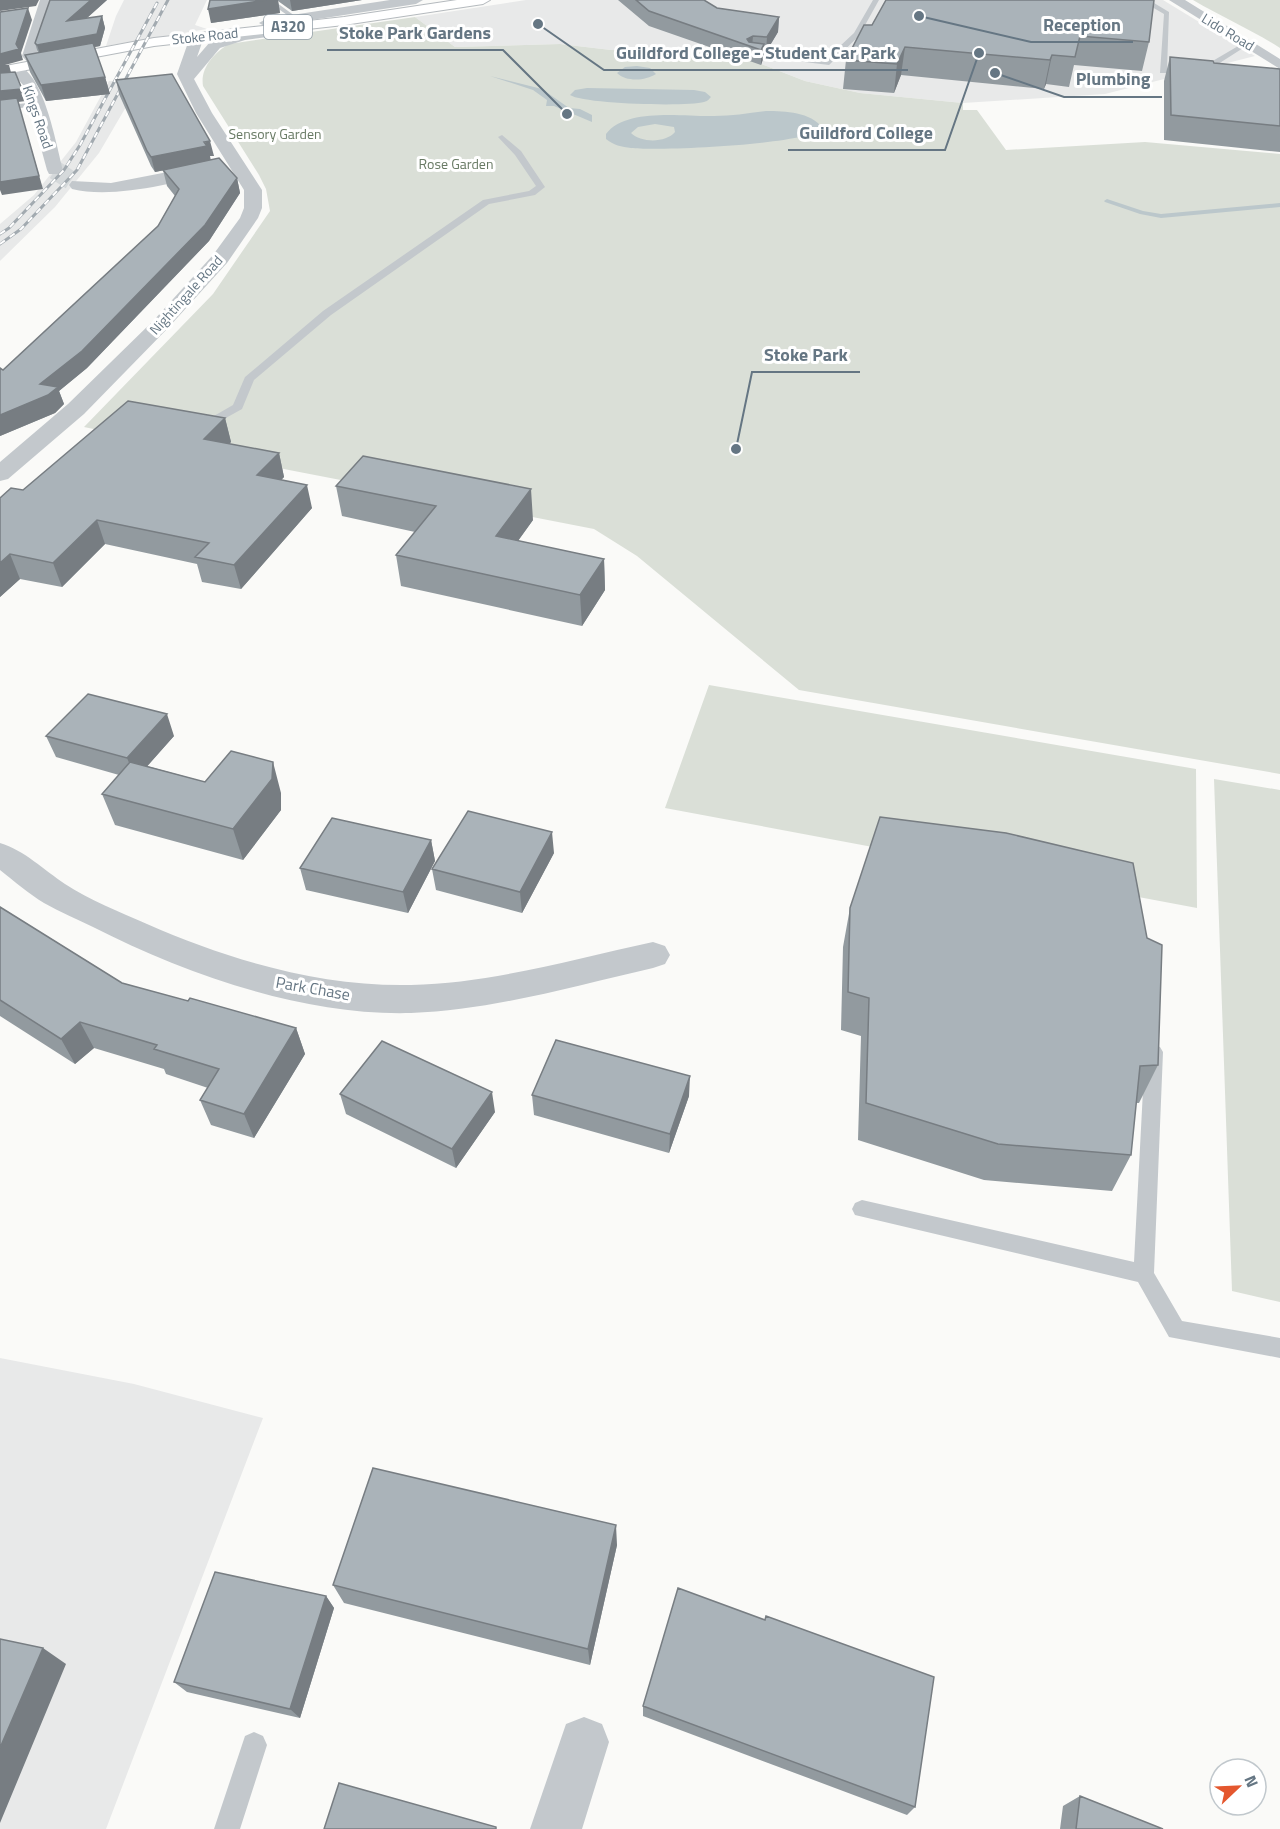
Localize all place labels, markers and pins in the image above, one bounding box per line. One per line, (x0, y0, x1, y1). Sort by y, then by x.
callout: Reception (1031, 6, 1133, 42)
callout: Stoke Park Gardens (327, 14, 503, 50)
callout: Guildford College - Student Car Park (604, 34, 908, 70)
callout: Plumbing (1064, 61, 1162, 97)
callout: Guildford College (788, 114, 945, 150)
callout: Stoke Park (752, 336, 860, 372)

